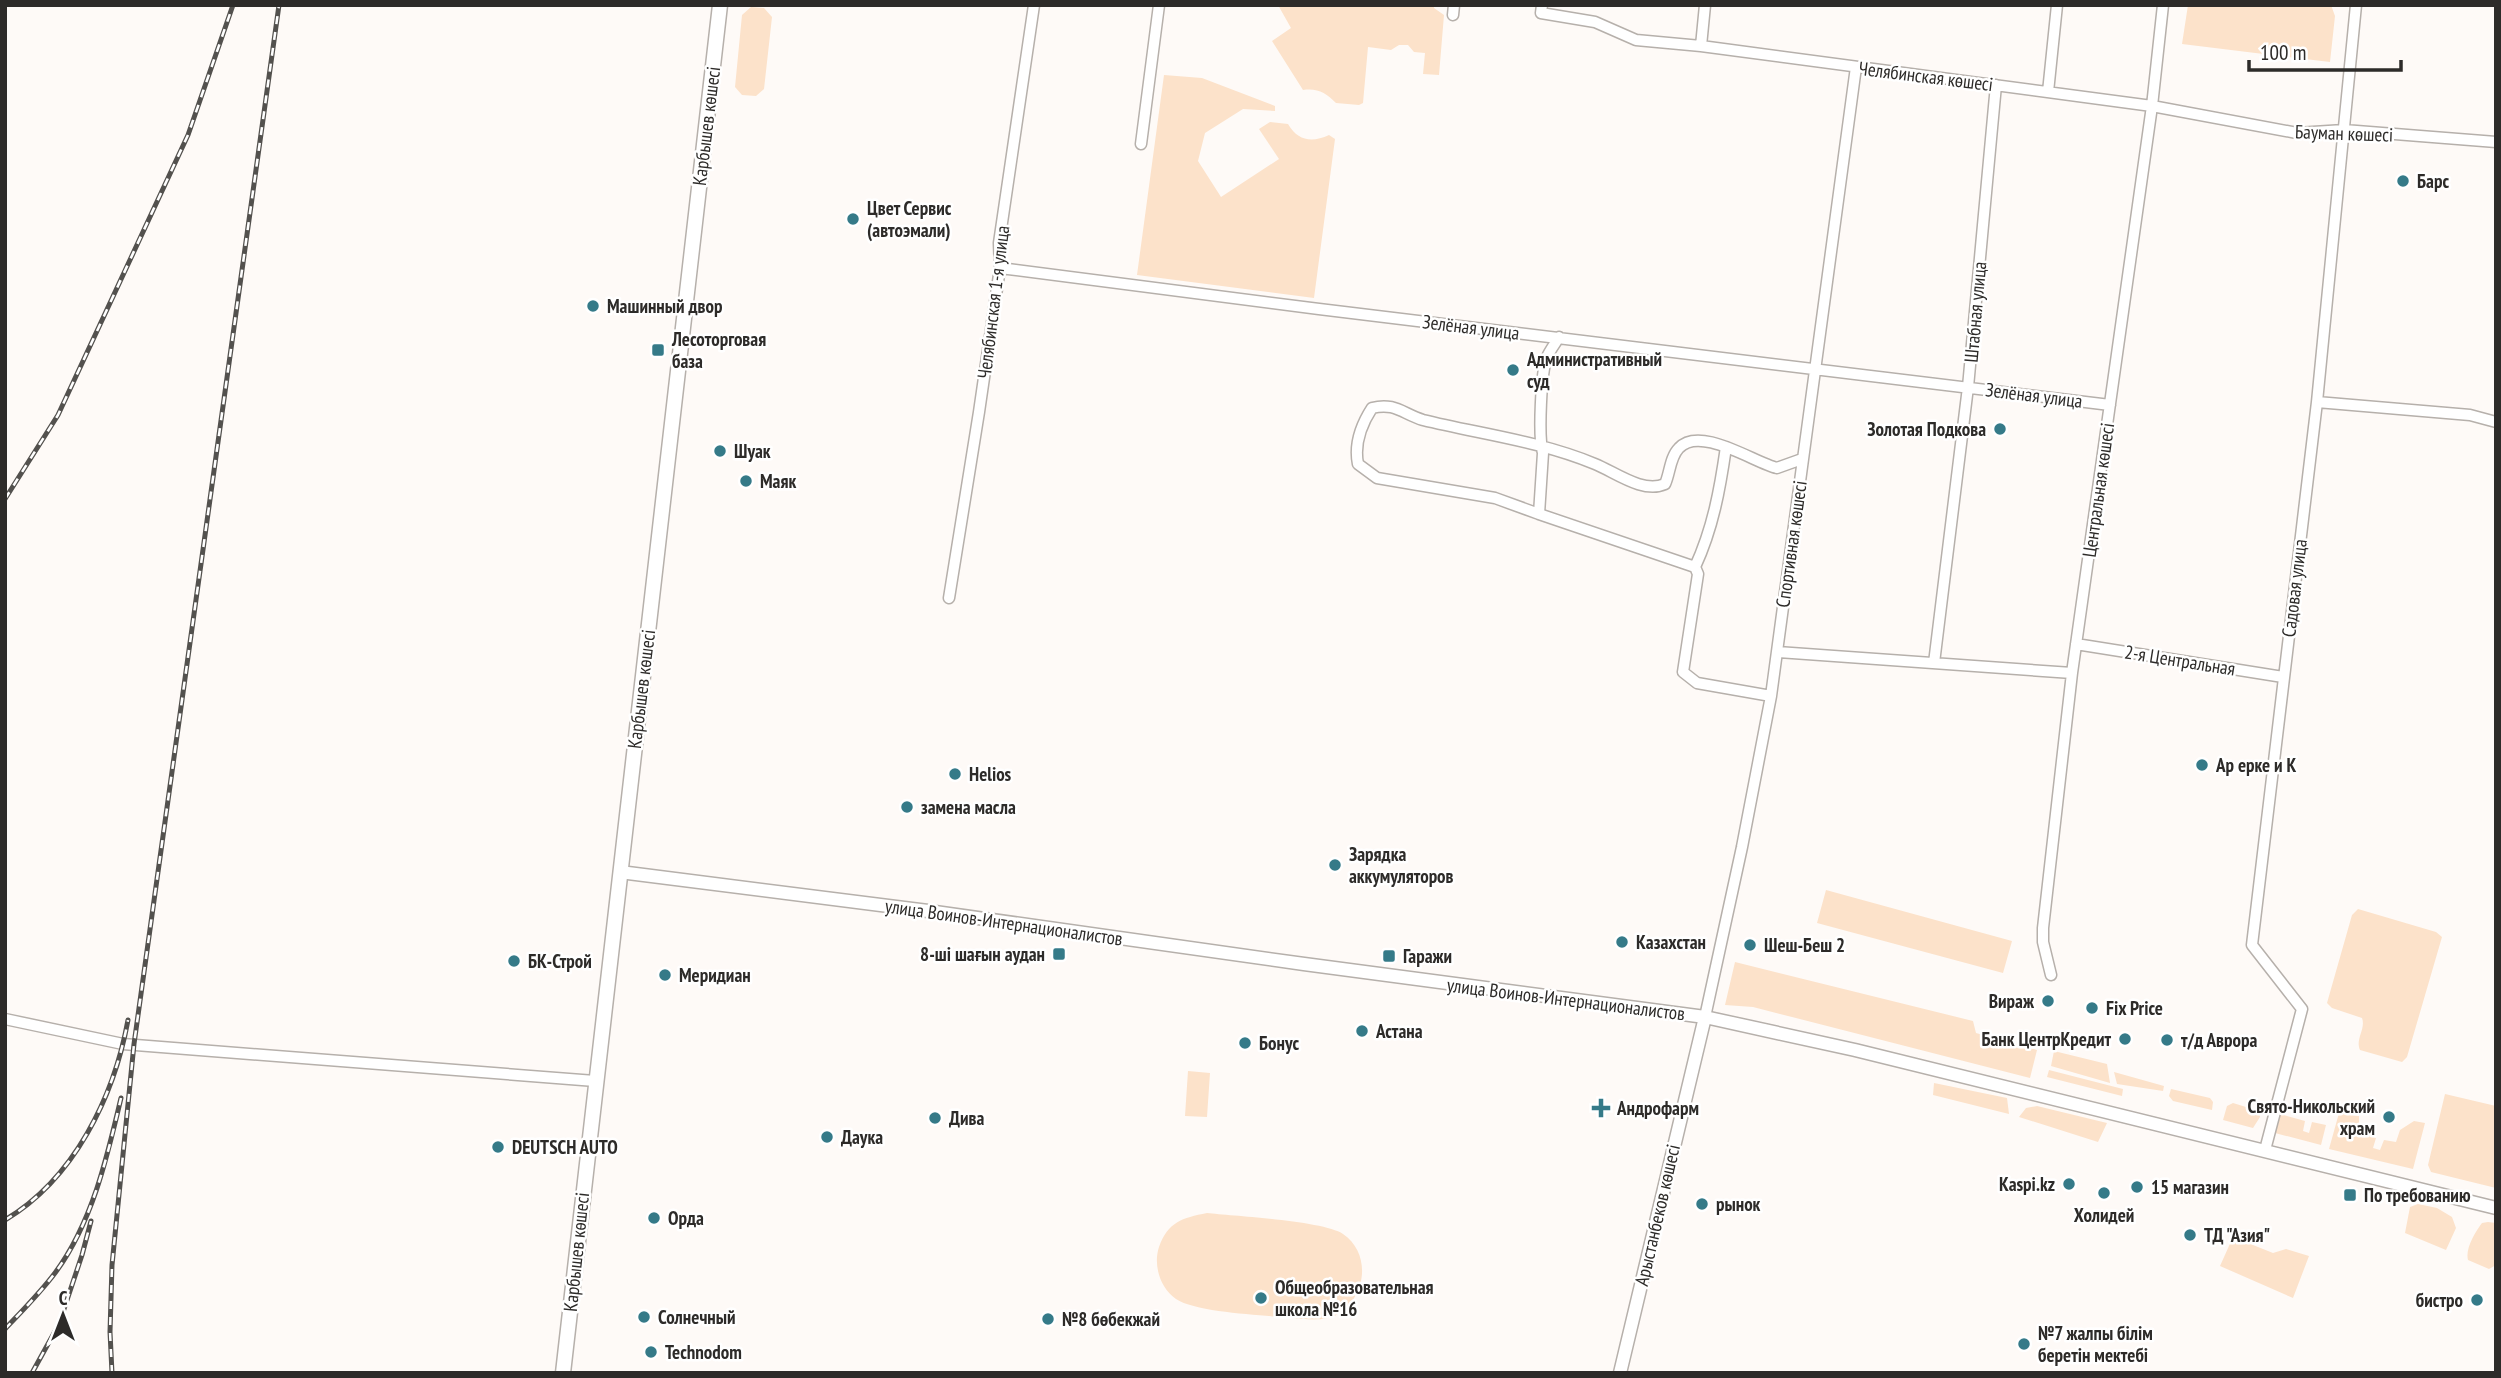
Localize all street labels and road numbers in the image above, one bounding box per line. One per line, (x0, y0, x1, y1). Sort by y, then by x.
street label: Челябинская көшесі (1858, 56, 1994, 96)
street label: Карбышев көшесі (687, 65, 725, 187)
street label: Бауман көшесі (2294, 119, 2394, 147)
street label: Челябинская 1-я улица (972, 224, 1014, 380)
street label: Штабная улица (1959, 261, 1991, 363)
street label: Зелёная улица (1421, 309, 1521, 345)
street label: Зелёная улица (1984, 377, 2084, 413)
street label: Центральная көшесі (2077, 421, 2119, 559)
street label: Спортивная көшесі (1770, 479, 1812, 609)
street label: Садовая улица (2276, 538, 2312, 638)
street label: Карбышев көшесі (622, 628, 660, 750)
street label: 2-я Центральная (2123, 639, 2237, 681)
street label: улица Воинов-Интернационалистов (884, 893, 1124, 951)
street label: улица Воинов-Интернационалистов (1446, 972, 1686, 1026)
street label: Арыстанбеков көшесі (1629, 1142, 1685, 1288)
street label: Карбышев көшесі (558, 1191, 594, 1313)

